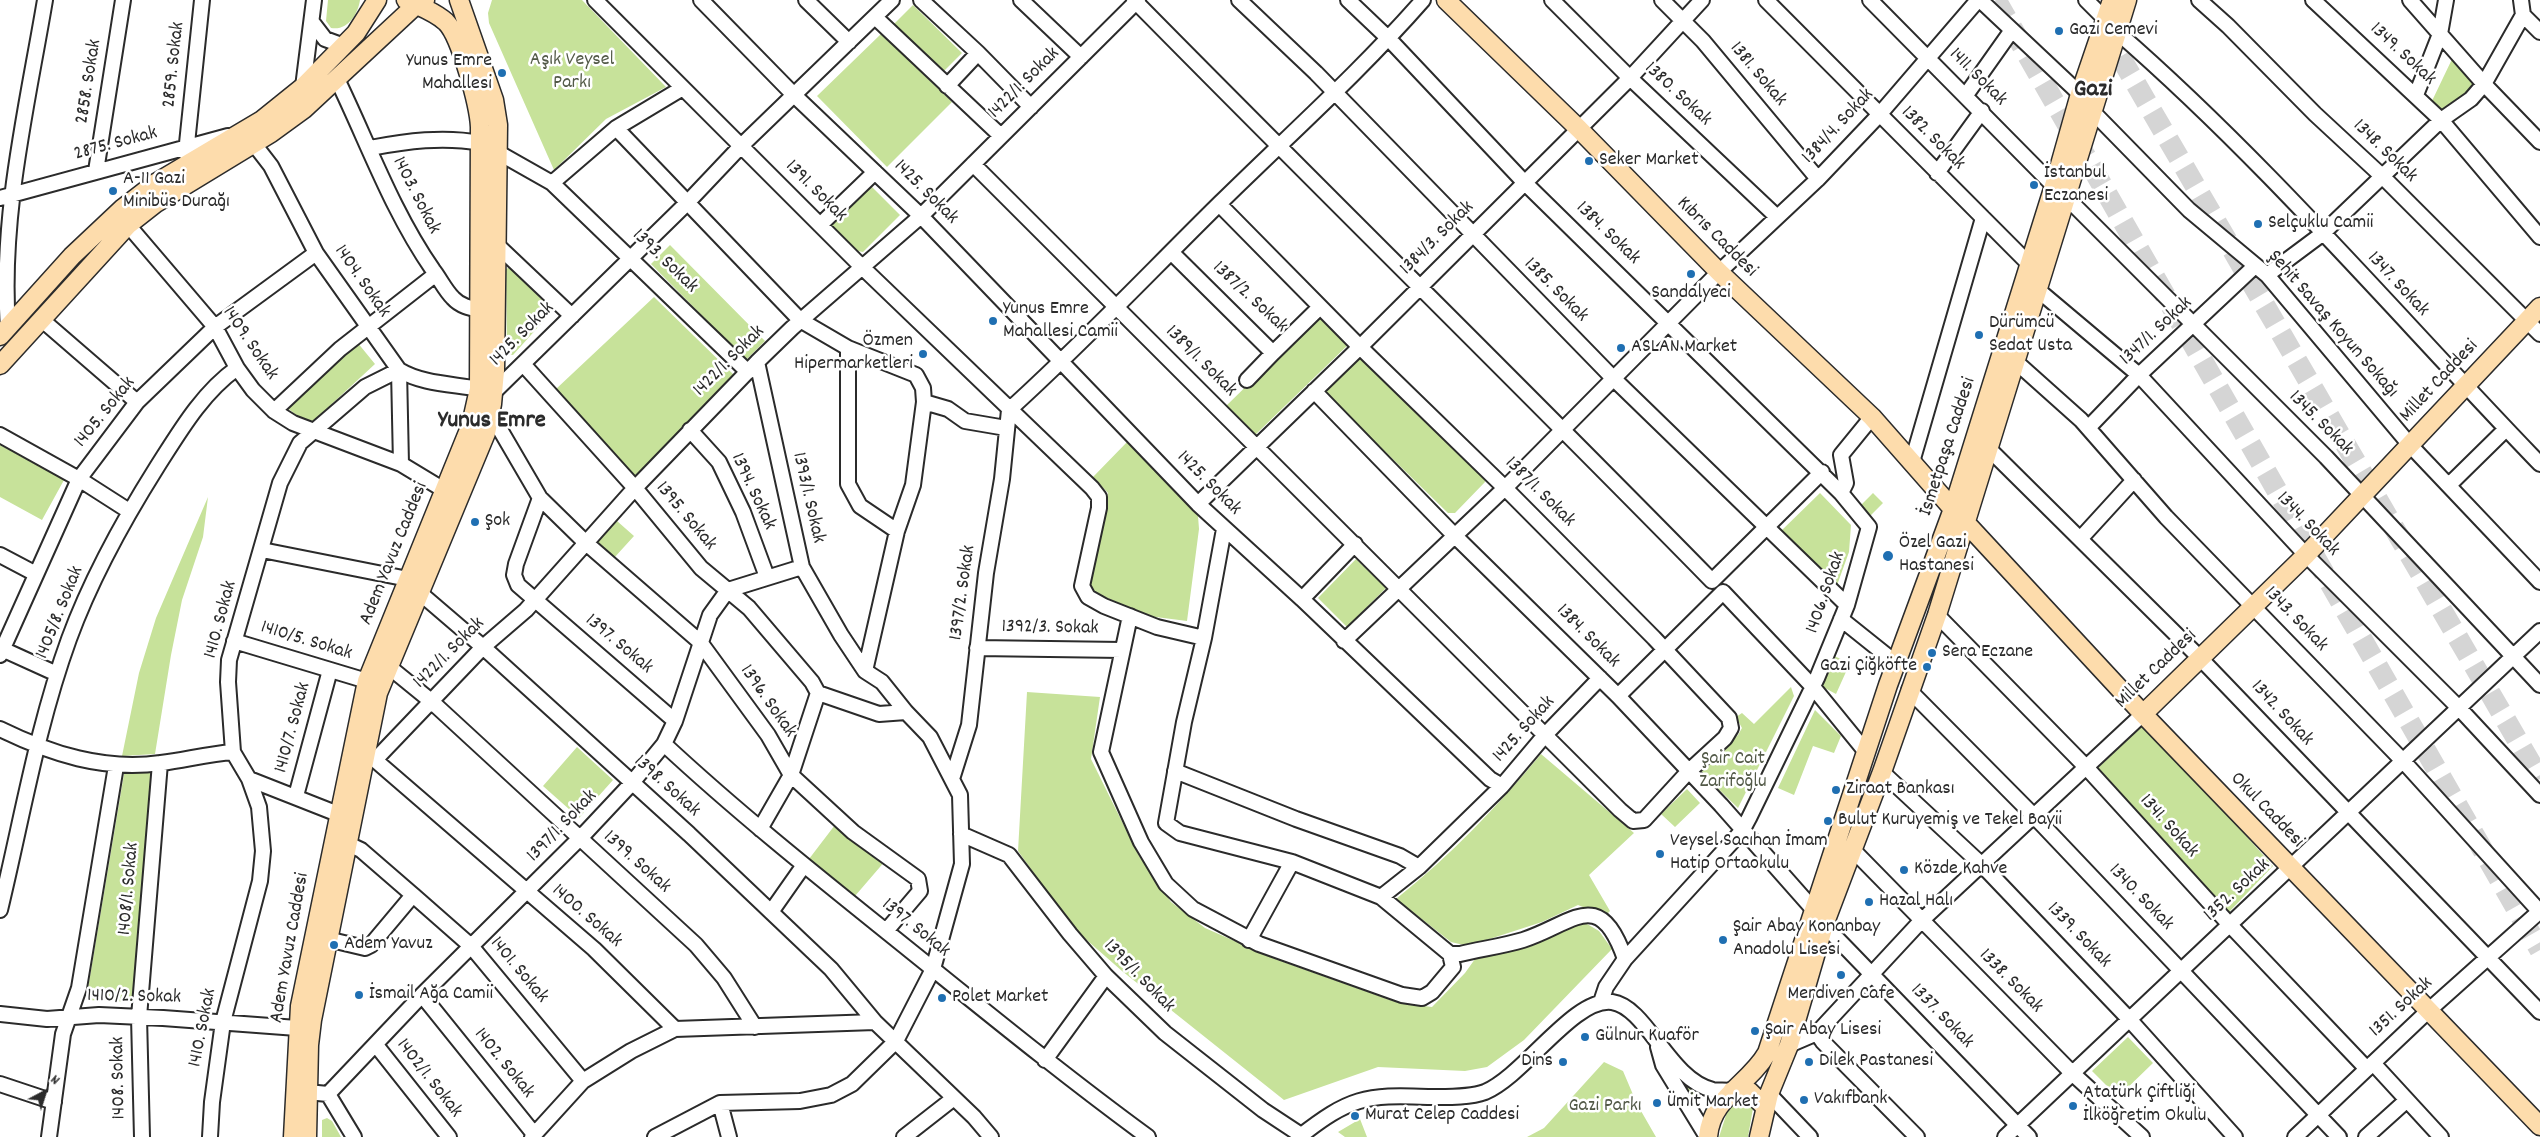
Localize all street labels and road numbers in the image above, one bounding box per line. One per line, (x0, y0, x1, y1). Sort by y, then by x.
street label: 1349. Sokak (2364, 18, 2440, 92)
street label: 2859. Sokak (159, 21, 191, 109)
street label: 2858. Sokak (71, 38, 109, 126)
street label: 1381. Sokak (1723, 38, 1791, 112)
street label: 1422/1. Sokak (984, 43, 1066, 125)
street label: 1411. Sokak (1943, 44, 2011, 112)
street label: 1380. Sokak (1638, 58, 1716, 132)
street label: 1384/4. Sokak (1798, 84, 1880, 170)
street label: 1382. Sokak (1895, 102, 1969, 176)
street label: 1348. Sokak (2347, 115, 2421, 189)
street label: 2875. Sokak (72, 122, 160, 168)
street label: 1403. Sokak (385, 153, 445, 239)
street label: 1425. Sokak (887, 155, 963, 231)
street label: 1391. Sokak (779, 156, 851, 228)
street label: Kıbrıs Caddesi (1671, 193, 1761, 283)
street label: 1384/3. Sokak (1396, 197, 1480, 281)
street label: 1384. Sokak (1570, 197, 1644, 271)
street label: 1393. Sokak (626, 225, 702, 299)
street label: 1404. Sokak (327, 241, 395, 323)
street label: Şehit Savaş Koyun Sokağı (2261, 246, 2403, 404)
street label: 1347. Sokak (2361, 247, 2433, 323)
street label: 1385. Sokak (1518, 254, 1592, 328)
street label: 1387/2. Sokak (1206, 257, 1292, 339)
street label: 1347/1. Sokak (2116, 292, 2198, 372)
street label: 1425. Sokak (485, 297, 561, 373)
street label: 1409. Sokak (216, 302, 282, 386)
street label: 1422/1. Sokak (689, 321, 771, 403)
street label: 1389/1. Sokak (1159, 321, 1241, 403)
street label: Millet Caddesi (2396, 336, 2484, 428)
street label: 1405. Sokak (70, 373, 142, 453)
street label: İsmetpaşa Caddesi (1915, 375, 1983, 519)
street label: 1345. Sokak (2282, 386, 2358, 462)
street label: 1425. Sokak (1170, 446, 1246, 522)
street label: 1394. Sokak (724, 450, 780, 534)
street label: 1393/1. Sokak (785, 450, 829, 546)
street label: 1387/1. Sokak (1499, 453, 1579, 533)
street label: 1395. Sokak (649, 477, 721, 557)
street label: Adem Yavuz Caddesi (355, 479, 435, 629)
street label: 1344. Sokak (2270, 487, 2344, 563)
street label: 1397/2. Sokak (945, 544, 983, 642)
street label: 1406. Sokak (1802, 549, 1852, 637)
street label: 1405/8. Sokak (32, 563, 90, 663)
street label: 1410. Sokak (200, 579, 244, 661)
street label: 1343. Sokak (2258, 582, 2332, 658)
street label: 1384. Sokak (1550, 600, 1624, 674)
street label: 1397. Sokak (579, 610, 657, 680)
street label: 1422/1. Sokak (409, 613, 491, 695)
street label: 1392/3. Sokak (1001, 616, 1099, 642)
street label: 1410/5. Sokak (257, 617, 355, 667)
street label: Millet Caddesi (2111, 625, 2203, 715)
street label: 1396. Sokak (733, 661, 801, 743)
street label: 1342. Sokak (2244, 676, 2318, 752)
street label: 1410/7. Sokak (270, 680, 318, 776)
street label: 1425. Sokak (1489, 691, 1561, 769)
street label: 1398. Sokak (628, 751, 704, 823)
street label: Okul Caddesi (2224, 768, 2308, 854)
street label: 1397/1. Sokak (523, 786, 603, 868)
street label: 1341. Sokak (2133, 790, 2203, 864)
street label: 1399. Sokak (597, 826, 675, 900)
street label: 1408/1. Sokak (114, 842, 146, 936)
street label: 1352. Sokak (2200, 854, 2276, 928)
street label: 1340. Sokak (2102, 860, 2178, 936)
street label: Adem Yavuz Caddesi (266, 871, 316, 1025)
street label: 1400. Sokak (546, 880, 626, 954)
street label: 1397. Sokak (876, 894, 954, 964)
street label: 1339. Sokak (2041, 898, 2115, 974)
street label: 1401. Sokak (483, 933, 553, 1009)
street label: 1395/1. Sokak (1097, 935, 1179, 1019)
street label: 1338. Sokak (1973, 945, 2047, 1019)
street label: 1351. Sokak (2365, 973, 2439, 1043)
street label: 1337. Sokak (1904, 979, 1978, 1055)
street label: 1410/2. Sokak (87, 985, 181, 1011)
street label: 1410. Sokak (185, 987, 223, 1069)
street label: 1402. Sokak (467, 1024, 539, 1104)
street label: 1402/1. Sokak (390, 1035, 466, 1123)
street label: 1408. Sokak (107, 1036, 133, 1120)

